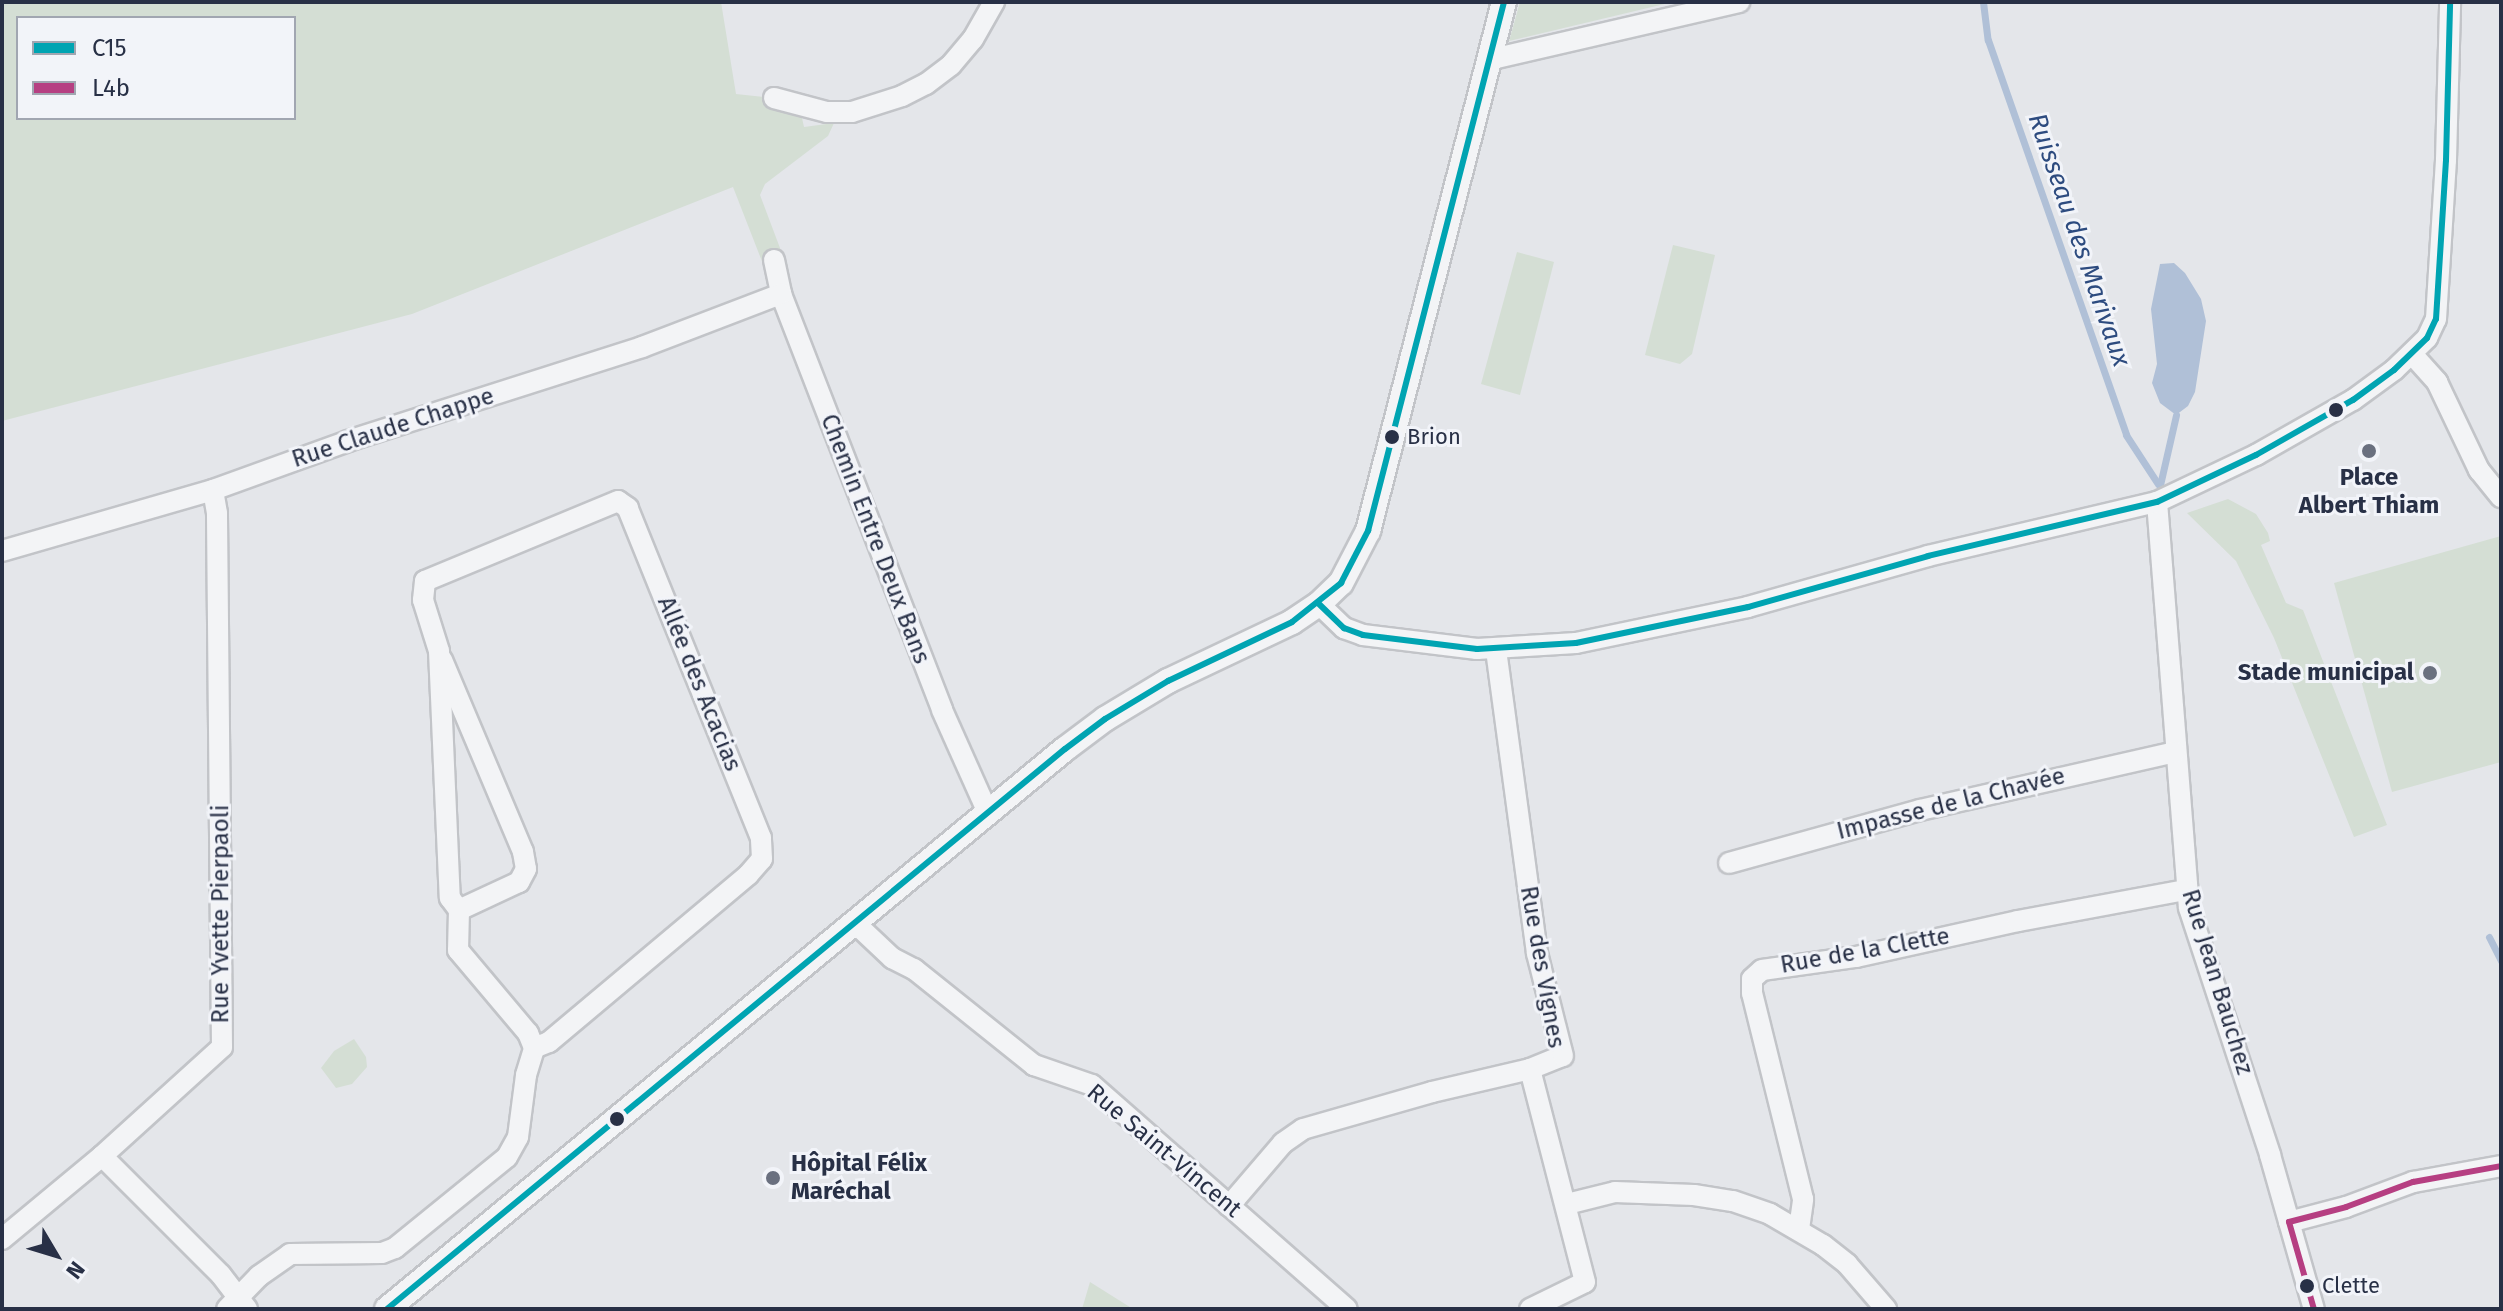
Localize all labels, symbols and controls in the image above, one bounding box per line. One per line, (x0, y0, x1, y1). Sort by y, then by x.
legend (16, 16, 296, 120)
text: C15 (92, 34, 127, 62)
text: L4b (92, 74, 130, 102)
water label: Ruisseau des Marivaux (2021, 109, 2137, 371)
street label: Rue Claude Chappe (288, 382, 498, 474)
unlabelled marker (2328, 402, 2344, 418)
street label: Chemin Entre Deux Bans (814, 410, 936, 668)
place label: Brion (1407, 424, 1461, 450)
marker: Brion (1384, 429, 1400, 445)
marker: Place Albert Thiam (2360, 442, 2378, 460)
place label: Place Albert Thiam (2299, 464, 2439, 520)
street label: Allée des Acacias (651, 593, 747, 775)
place label: Stade municipal (2238, 659, 2414, 687)
marker: Stade municipal (2421, 664, 2439, 682)
street label: Impasse de la Chavée (1834, 762, 2068, 846)
street label: Rue Yvette Pierpaoli (207, 804, 235, 1024)
street label: Rue des Vignes (1514, 884, 1570, 1050)
street label: Rue Jean Bauchez (2175, 886, 2259, 1078)
street label: Rue de la Clette (1778, 922, 1952, 980)
street label: Rue Saint-Vincent (1081, 1078, 1247, 1224)
unlabelled marker (609, 1111, 625, 1127)
place label: Hôpital Félix Maréchal (791, 1150, 927, 1206)
marker: Hôpital Félix Maréchal (762, 1167, 784, 1189)
north arrow (16, 1215, 96, 1295)
text: N (60, 1256, 90, 1284)
place label: Clette (2322, 1273, 2380, 1299)
marker: Clette (2299, 1278, 2315, 1294)

